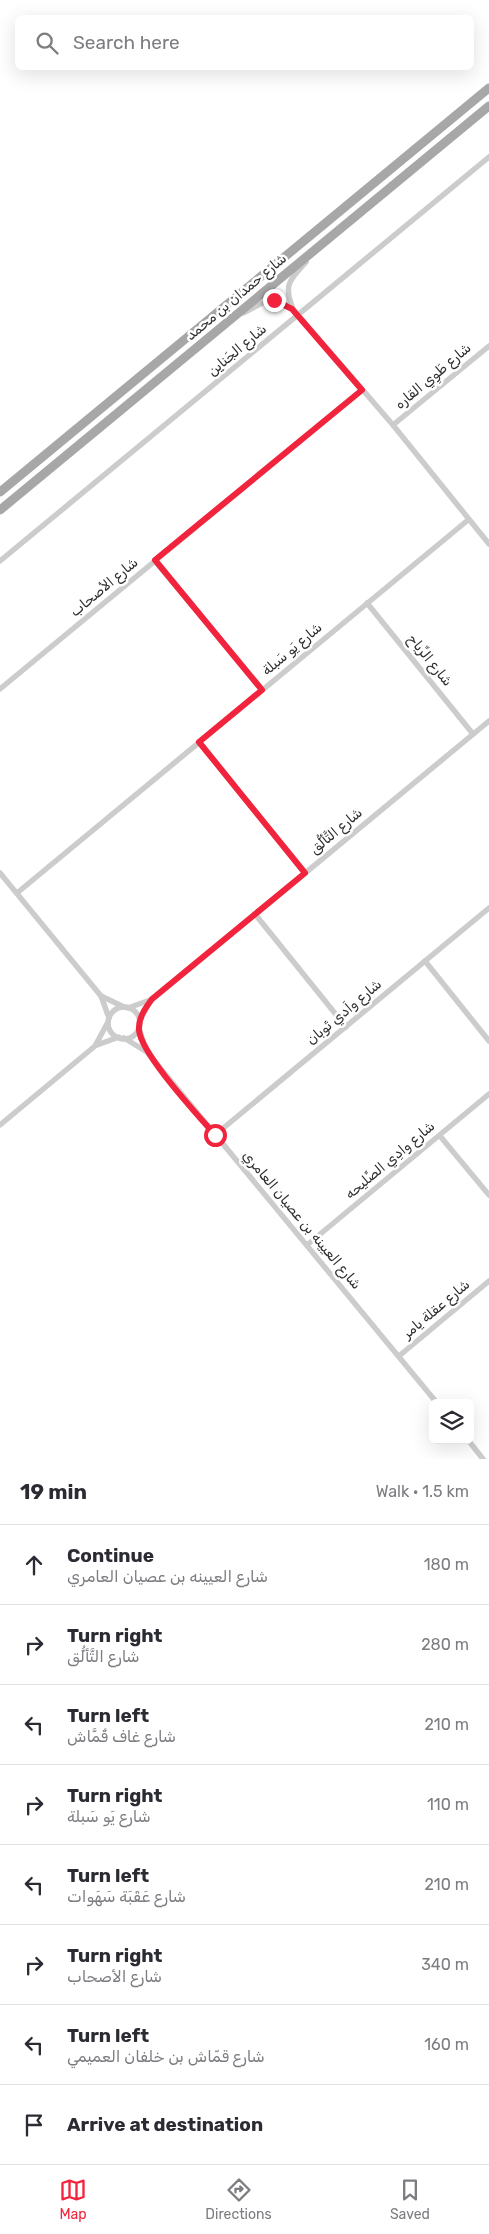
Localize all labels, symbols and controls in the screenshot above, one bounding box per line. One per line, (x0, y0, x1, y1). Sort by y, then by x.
search box (15, 15, 474, 70)
icon: search (33, 29, 61, 57)
text: Search here (73, 31, 180, 54)
street label: شارع حمدان بن محمد (182, 250, 291, 346)
route end (263, 289, 286, 312)
street label: شارع الجَنايِن (204, 320, 271, 381)
street label: شارع طَوِي القاره (391, 339, 476, 414)
street label: شارع الأصحاب (67, 554, 143, 622)
street label: شارع يَو سَبلة (258, 619, 327, 681)
street label: شارع الرِّياح (402, 631, 456, 691)
street label: شارع التَّألُّق (306, 803, 367, 859)
street label: شارع واَدي ثَوبان (303, 975, 386, 1050)
street label: شارع وادِي الصِّليحه (342, 1118, 440, 1204)
route start (204, 1124, 227, 1147)
street label: شارع العيينه بن عصيان العامري (237, 1147, 365, 1294)
street label: شارع عقلة يامر (398, 1276, 474, 1344)
map controls (429, 1399, 474, 1444)
button: layers (429, 1399, 474, 1444)
text: 19 min (20, 1479, 87, 1504)
text: Walk · 1.5 km (376, 1482, 469, 1501)
text: Continue (67, 1544, 154, 1567)
icon: ahead (20, 1551, 48, 1579)
text: 180 m (424, 1555, 469, 1574)
text: شارع العيينه بن عصيان العامري (67, 1567, 268, 1586)
text: Turn right (67, 1624, 162, 1647)
icon: right (20, 1631, 48, 1659)
text: 280 m (421, 1635, 469, 1654)
text: شارع التَّألُّق (67, 1647, 140, 1666)
text: Turn left (67, 1704, 149, 1727)
icon: left (20, 1711, 48, 1739)
text: 210 m (424, 1715, 469, 1734)
text: شارع غاف قُمَّاش (67, 1727, 176, 1746)
text: Turn right (67, 1784, 162, 1807)
icon: right (20, 1791, 48, 1819)
text: 110 m (427, 1795, 469, 1814)
text: شارع يَو سَبلة (67, 1807, 151, 1826)
text: Turn left (67, 1864, 149, 1887)
icon: left (20, 1871, 48, 1899)
text: 210 m (424, 1875, 469, 1894)
text: شارع عَقَبَة سَهَوات (67, 1887, 186, 1906)
text: Turn right (67, 1944, 162, 1967)
icon: right (20, 1951, 48, 1979)
text: 340 m (421, 1955, 469, 1974)
text: شارع الأصحاب (67, 1967, 162, 1986)
text: Turn left (67, 2024, 149, 2047)
icon: left (20, 2031, 48, 2059)
text: 160 m (424, 2035, 469, 2054)
text: شارع قمّاش بن خلفان العميمي (67, 2047, 265, 2066)
icon: arrive (20, 2111, 48, 2139)
text: Arrive at destination (67, 2113, 263, 2136)
tab: Map (59, 2176, 87, 2223)
tab: Directions (205, 2176, 272, 2223)
tab: Saved (390, 2176, 430, 2223)

